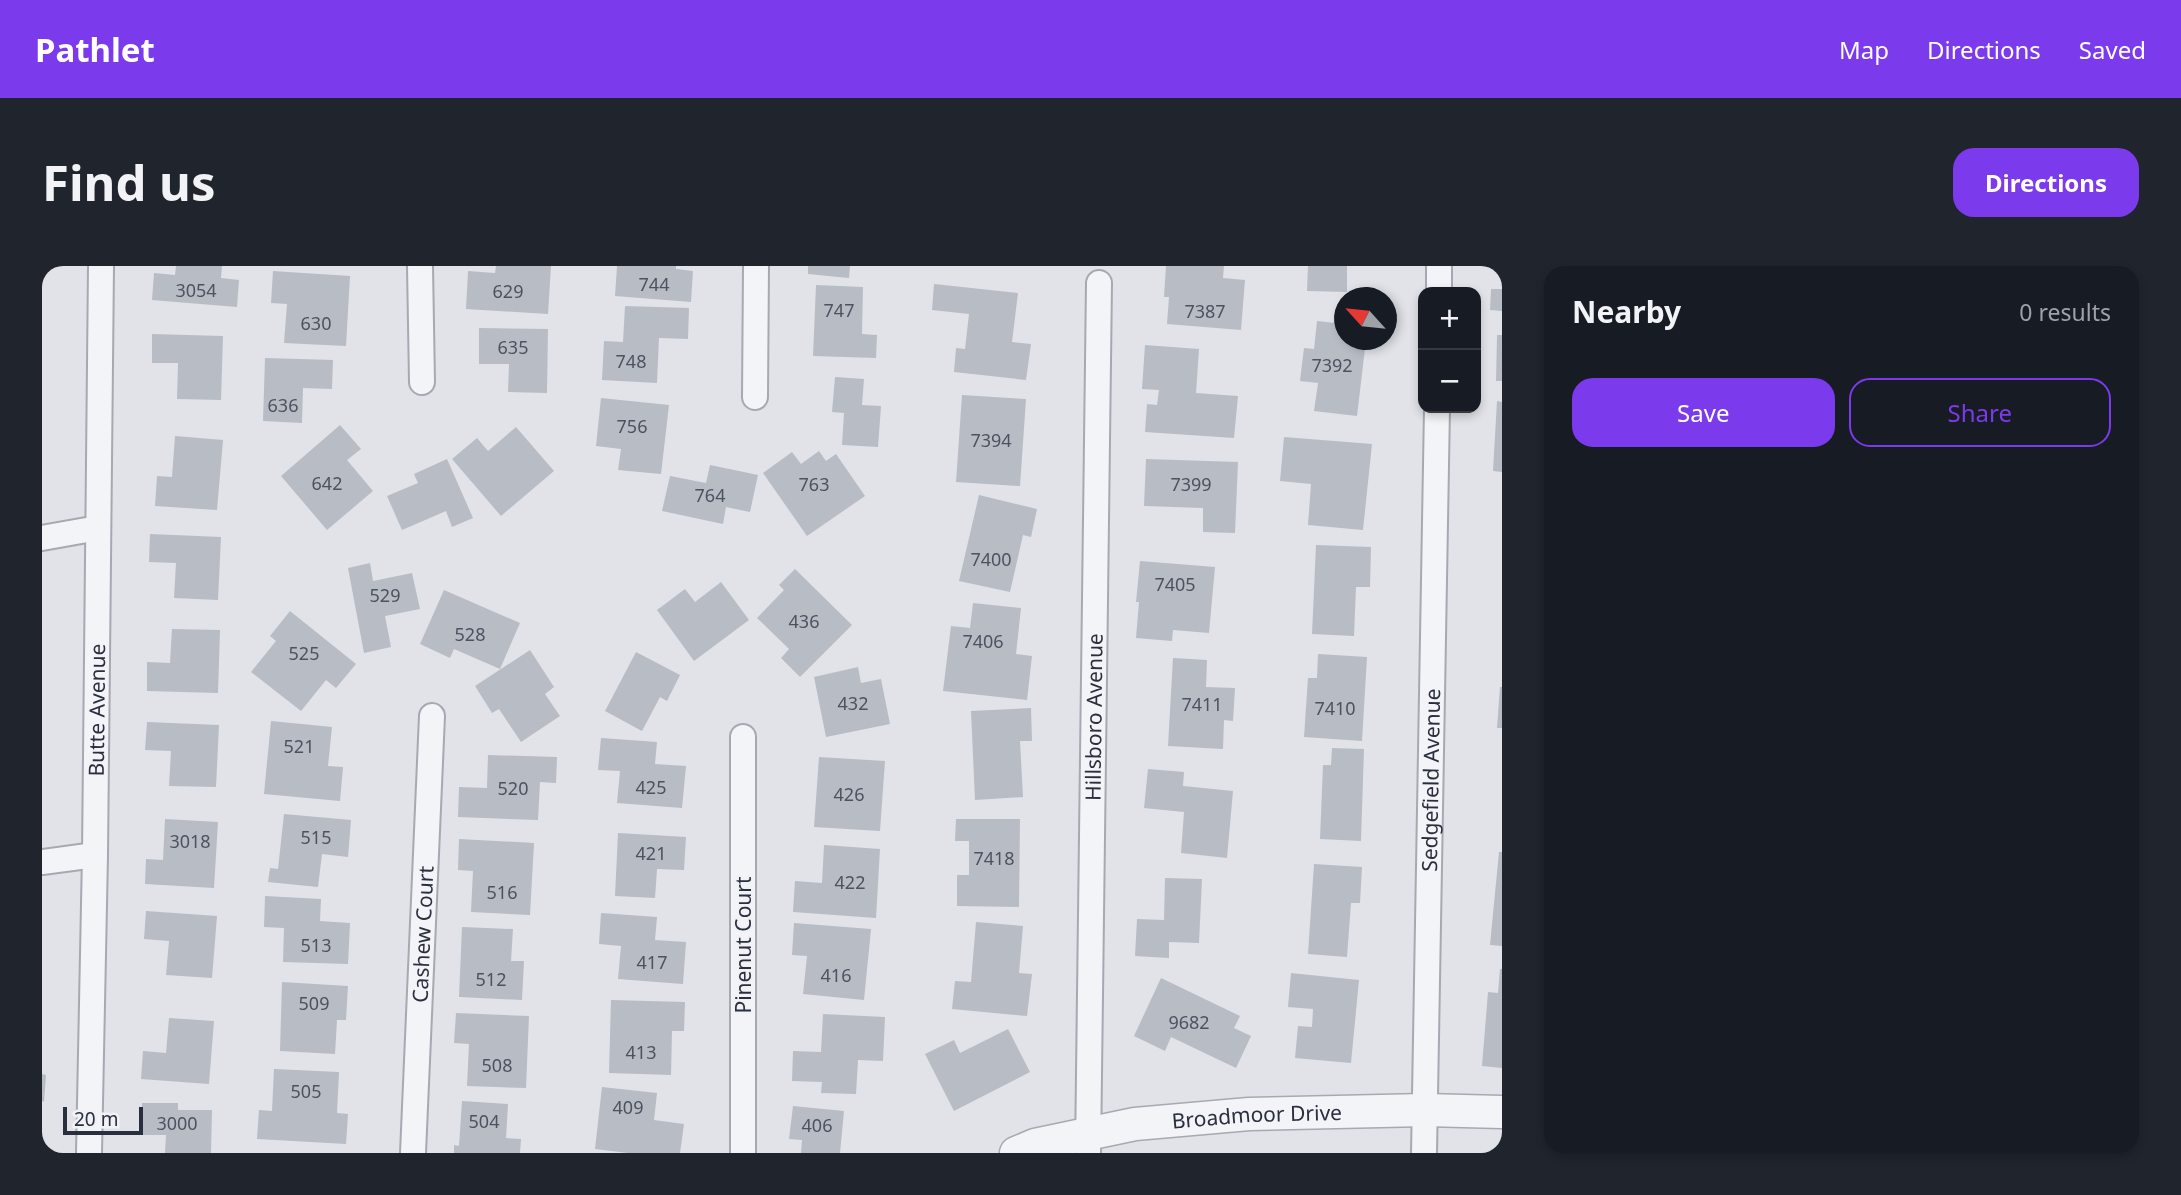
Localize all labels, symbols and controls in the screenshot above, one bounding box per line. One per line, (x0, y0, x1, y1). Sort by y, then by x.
text: Pathlet (35, 27, 155, 72)
text: Map (1839, 33, 1889, 66)
text: Directions (1927, 33, 2041, 66)
text: Saved (2079, 33, 2146, 66)
button: Directions (1953, 148, 2139, 217)
text: Find us (42, 149, 216, 215)
house number: 744 (639, 272, 669, 296)
house number: 3054 (175, 278, 217, 302)
house number: 629 (493, 279, 523, 303)
north arrow (1334, 287, 1397, 350)
map controls (1418, 287, 1481, 413)
button: + (1418, 287, 1481, 350)
text: Nearby (1572, 291, 1681, 332)
text: 0 results (2019, 296, 2111, 328)
house number: 747 (824, 298, 854, 322)
house number: 7387 (1184, 299, 1226, 323)
house number: 630 (301, 311, 331, 335)
house number: 635 (498, 335, 528, 359)
house number: 748 (616, 349, 646, 373)
button: − (1418, 350, 1481, 413)
house number: 7392 (1311, 353, 1353, 377)
button: Save (1572, 378, 1835, 447)
button: Share (1849, 378, 2111, 447)
house number: 636 (268, 393, 298, 417)
house number: 756 (617, 414, 647, 438)
house number: 7394 (970, 428, 1012, 452)
house number: 642 (312, 471, 342, 495)
house number: 763 (799, 472, 829, 496)
house number: 7399 (1170, 472, 1212, 496)
house number: 764 (695, 483, 725, 507)
house number: 7400 (970, 547, 1012, 571)
house number: 7405 (1154, 572, 1196, 596)
house number: 529 (370, 583, 400, 607)
house number: 436 (789, 609, 819, 633)
house number: 528 (455, 622, 485, 646)
house number: 7406 (962, 629, 1004, 653)
street label: Hillsboro Avenue (1078, 633, 1109, 801)
house number: 525 (289, 641, 319, 665)
street label: Butte Avenue (82, 643, 111, 777)
street label: Sedgefield Avenue (1415, 688, 1446, 872)
house number: 432 (838, 691, 868, 715)
house number: 7411 (1181, 692, 1223, 716)
house number: 7410 (1314, 696, 1356, 720)
house number: 521 (284, 734, 314, 758)
house number: 425 (636, 775, 666, 799)
house number: 520 (498, 776, 528, 800)
house number: 426 (834, 782, 864, 806)
house number: 515 (301, 825, 331, 849)
house number: 3018 (169, 829, 211, 853)
house number: 421 (636, 841, 666, 865)
house number: 7418 (973, 846, 1015, 870)
street label: Cashew Court (406, 865, 439, 1003)
house number: 422 (835, 870, 865, 894)
street label: Pinenut Court (729, 876, 757, 1014)
house number: 516 (487, 880, 517, 904)
house number: 513 (301, 933, 331, 957)
house number: 417 (637, 950, 667, 974)
house number: 416 (821, 963, 851, 987)
house number: 512 (476, 967, 506, 991)
house number: 509 (299, 991, 329, 1015)
house number: 9682 (1168, 1010, 1210, 1034)
house number: 413 (626, 1040, 656, 1064)
house number: 508 (482, 1053, 512, 1077)
house number: 505 (291, 1079, 321, 1103)
house number: 409 (613, 1095, 643, 1119)
street label: Broadmoor Drive (1171, 1098, 1342, 1135)
scale bar (63, 1104, 144, 1136)
text: 20 m (74, 1106, 118, 1132)
house number: 504 (469, 1109, 499, 1133)
house number: 3000 (156, 1111, 198, 1135)
house number: 406 (802, 1113, 832, 1137)

